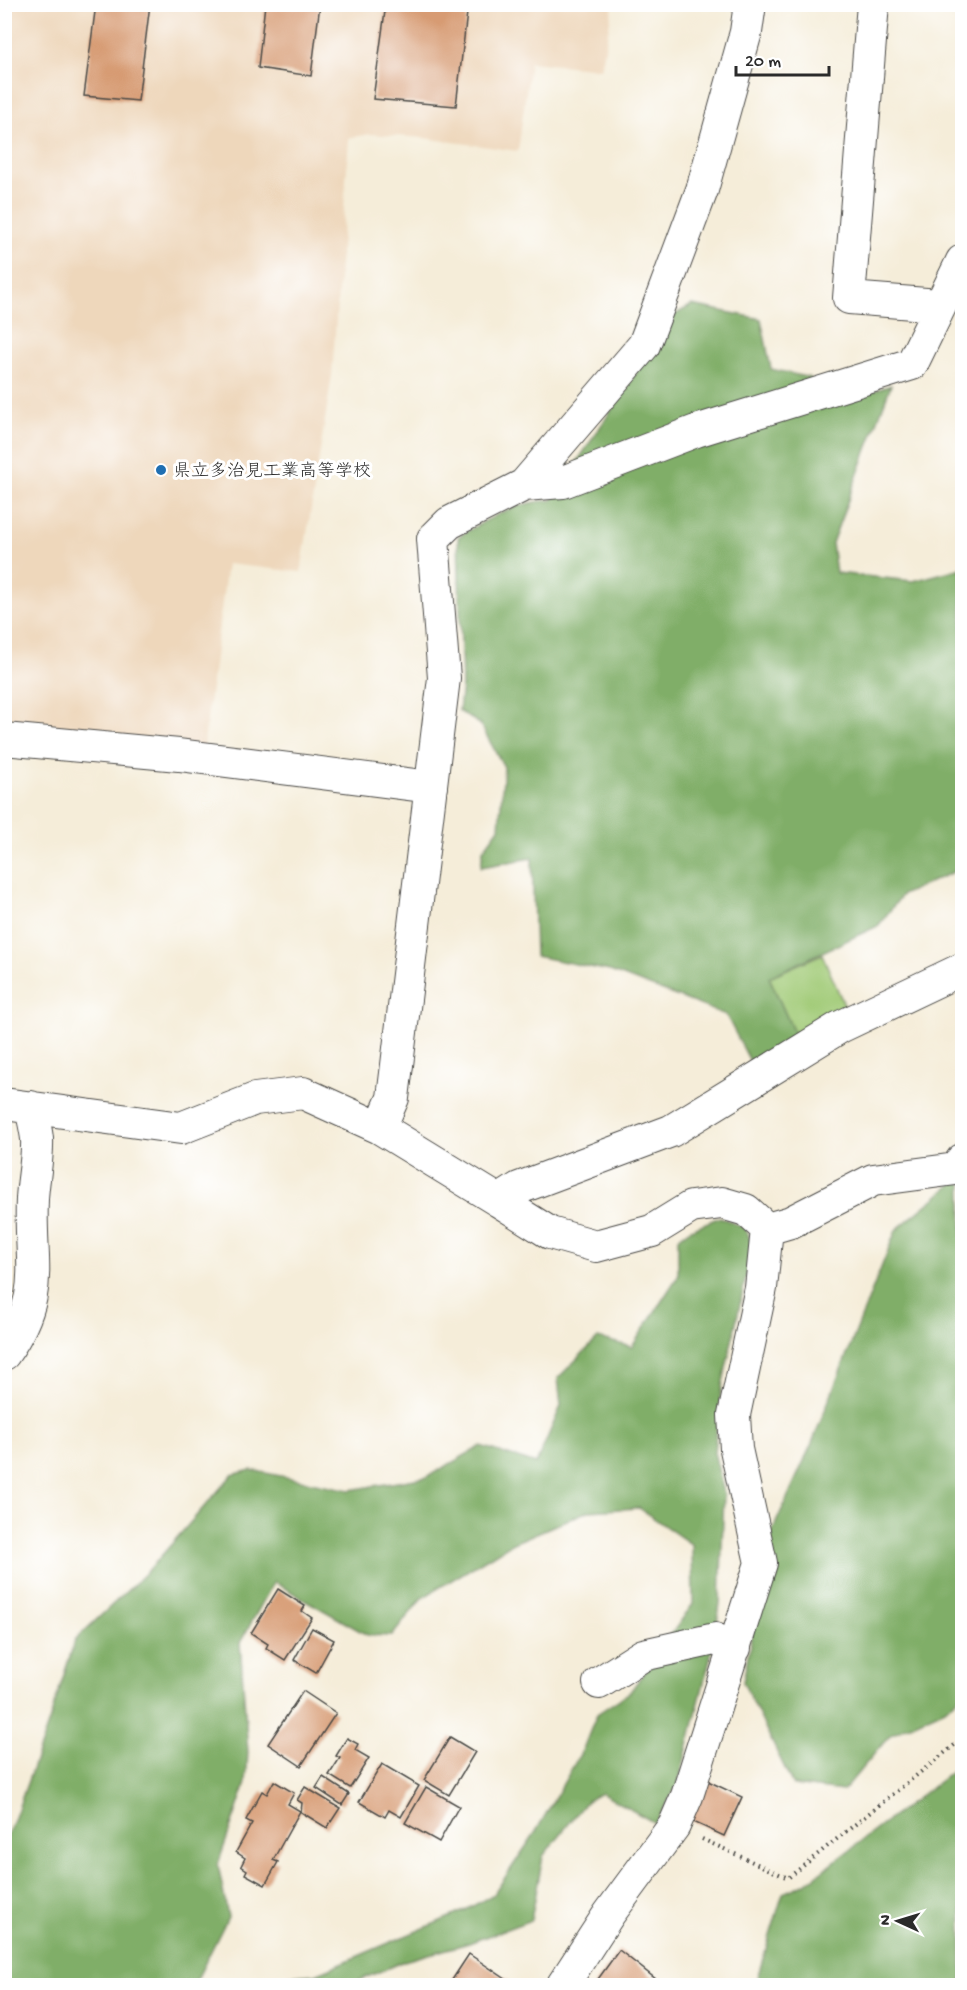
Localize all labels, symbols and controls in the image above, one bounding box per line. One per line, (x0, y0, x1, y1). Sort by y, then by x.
scale bar (736, 39, 829, 77)
text: 20 m (745, 52, 781, 73)
place label: 県立多治見工業高等学校 (173, 461, 371, 483)
marker: 県立多治見工業高等学校 (154, 463, 168, 477)
north arrow (868, 1891, 928, 1951)
text: N (877, 1914, 896, 1926)

